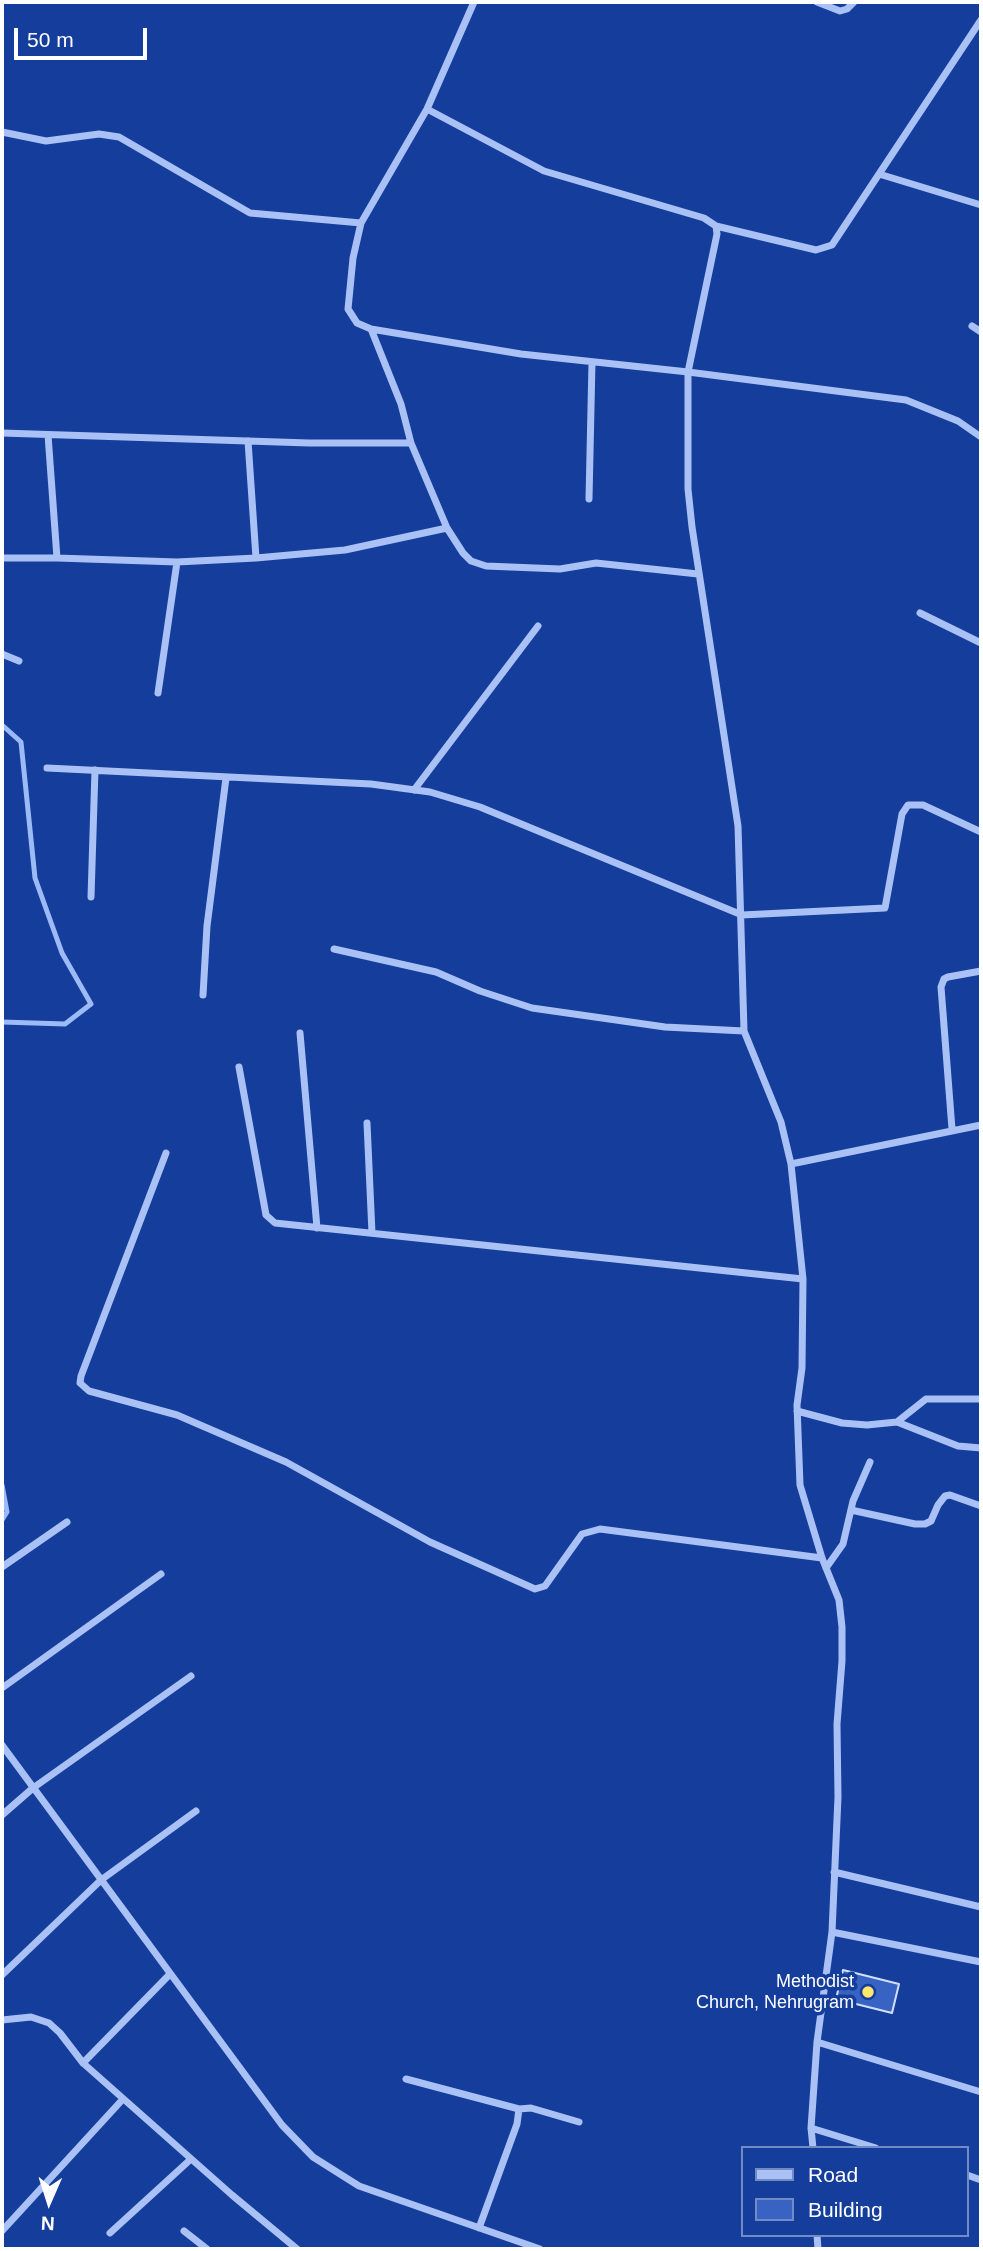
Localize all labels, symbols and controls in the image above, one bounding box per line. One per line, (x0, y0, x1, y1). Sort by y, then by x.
scale bar (18, 14, 150, 58)
text: 50 m (27, 28, 74, 51)
place label: Methodist Church, Nehrugram (696, 1971, 854, 2014)
marker: Methodist Church, Nehrugram (860, 1984, 876, 2000)
legend (741, 2146, 969, 2237)
text: Road (808, 2163, 858, 2186)
north arrow (14, 2167, 84, 2237)
text: Building (808, 2198, 883, 2221)
text: N (40, 2213, 55, 2234)

